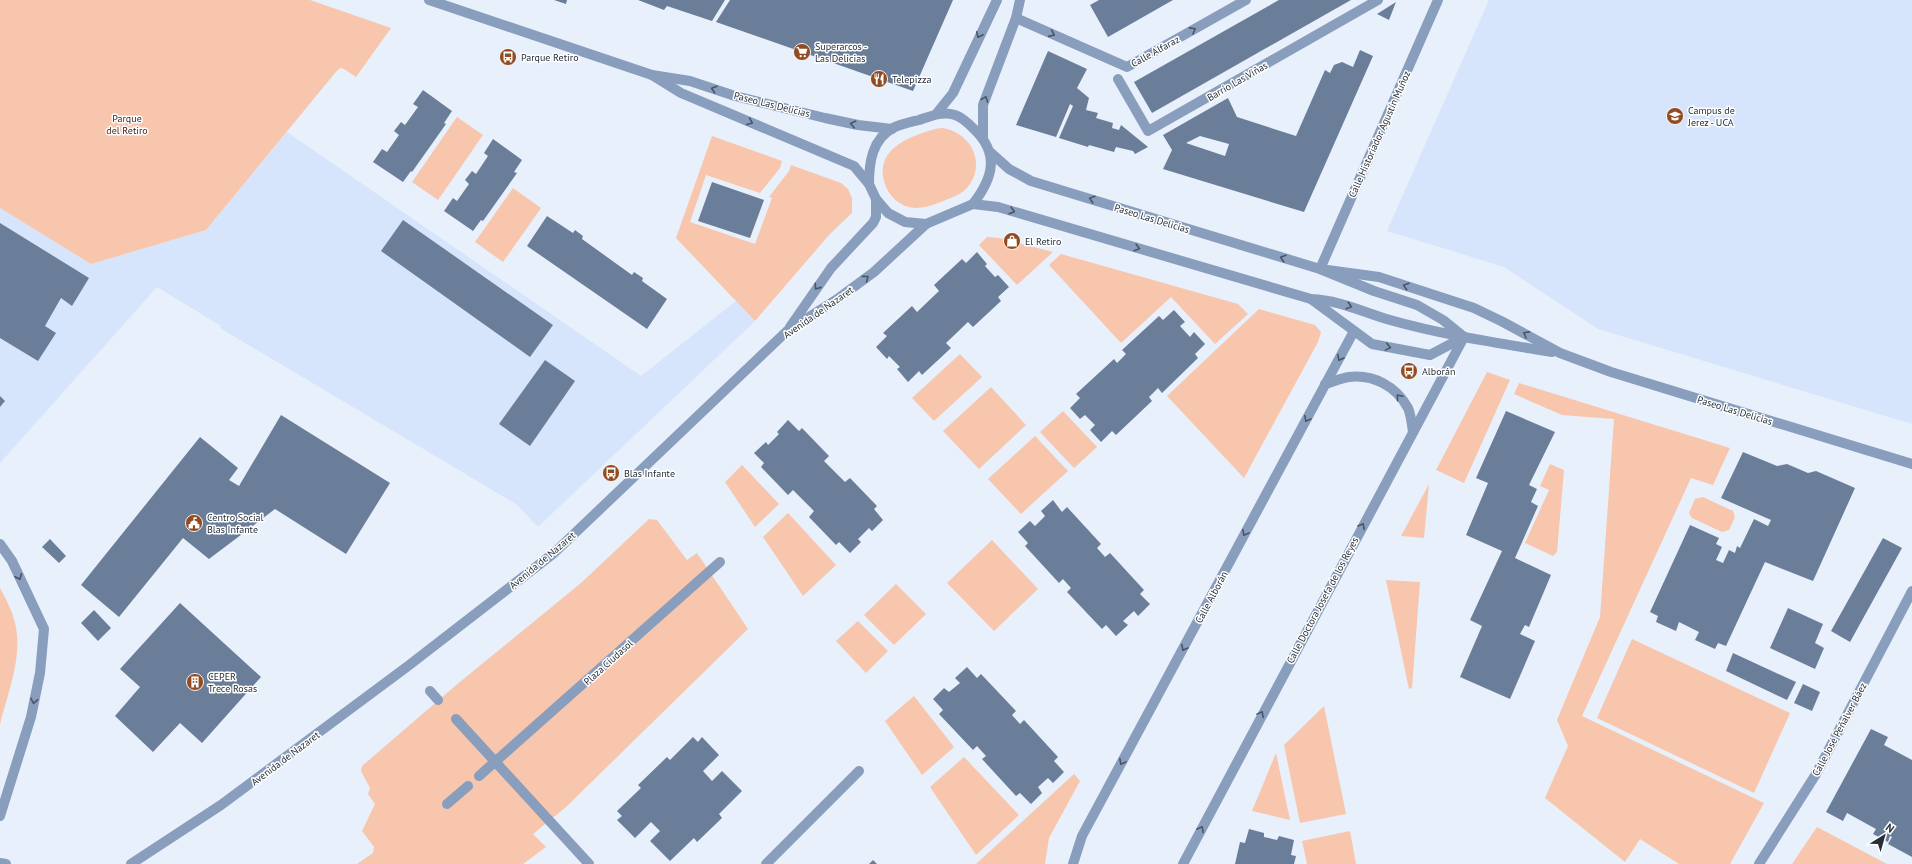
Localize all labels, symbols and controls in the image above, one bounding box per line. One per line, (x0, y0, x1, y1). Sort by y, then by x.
one-way arrow (1189, 27, 1196, 35)
one-way arrow (1048, 29, 1055, 37)
one-way arrow (976, 31, 984, 38)
street label: Calle Alfaraz (1129, 33, 1182, 70)
place label: Superarcos - Las Delicias (815, 40, 868, 65)
supermarket icon: Superarcos - Las Delicias (792, 42, 812, 62)
bus stop icon: Parque Retiro (498, 47, 518, 67)
place label: Parque Retiro (521, 51, 579, 64)
street label: Barrio Las Viñas (1205, 59, 1270, 104)
restaurant icon: Telepizza (869, 69, 889, 89)
street label: Calle Historiador Agustín Muñoz (1346, 69, 1413, 200)
place label: Telepizza (892, 73, 931, 86)
one-way arrow (710, 85, 717, 94)
street label: Paseo Las Delicias (733, 89, 811, 120)
one-way arrow (981, 96, 989, 103)
place label: Campus de Jerez - UCA (1687, 104, 1735, 129)
school or university icon: Campus de Jerez - UCA (1665, 106, 1685, 126)
park label: Parque del Retiro (106, 112, 148, 137)
one-way arrow (747, 118, 754, 126)
one-way arrow (850, 120, 857, 129)
one-way arrow (1088, 195, 1095, 204)
street label: Paseo Las Delicias (1113, 201, 1191, 236)
one-way arrow (1008, 206, 1015, 215)
shop icon: El Retiro (1002, 231, 1022, 251)
place label: El Retiro (1025, 235, 1061, 248)
one-way arrow (1133, 243, 1140, 252)
one-way arrow (1280, 254, 1287, 263)
one-way arrow (862, 275, 869, 283)
one-way arrow (1402, 282, 1409, 290)
street label: Avenida de Nazaret (781, 283, 856, 341)
one-way arrow (815, 283, 822, 290)
one-way arrow (1346, 301, 1353, 310)
one-way arrow (1523, 332, 1530, 339)
one-way arrow (1385, 343, 1392, 351)
one-way arrow (1337, 354, 1344, 361)
bus stop icon: Alborán (1399, 361, 1419, 381)
place label: Alborán (1422, 365, 1455, 378)
street label: Paseo Las Delicias (1696, 393, 1774, 428)
one-way arrow (1397, 394, 1404, 402)
one-way arrow (1304, 415, 1311, 422)
bus stop icon: Blas Infante (601, 463, 621, 483)
place label: Blas Infante (624, 467, 675, 480)
place label: Centro Social Blas Infante (207, 511, 264, 536)
public building icon: Centro Social Blas Infante (184, 513, 204, 533)
one-way arrow (1358, 523, 1365, 530)
street label: Avenida de Nazaret (507, 528, 579, 592)
one-way arrow (1242, 529, 1250, 536)
street label: Calle Doctora Josefa de los Reyes (1284, 535, 1361, 666)
street label: Calle Alborán (1192, 569, 1231, 626)
one-way arrow (14, 573, 22, 581)
street label: Plaza Ciudasol (581, 637, 636, 688)
one-way arrow (1181, 644, 1188, 651)
place label: CEPER Trece Rosas (208, 670, 257, 695)
building icon: CEPER Trece Rosas (185, 672, 205, 692)
street label: Calle José Peñalver Báez (1809, 680, 1870, 778)
one-way arrow (31, 698, 39, 704)
one-way arrow (1257, 711, 1264, 719)
street label: Avenida de Nazaret (248, 728, 323, 788)
one-way arrow (1119, 758, 1127, 765)
north arrow (1864, 816, 1904, 856)
text: N (1883, 820, 1897, 836)
one-way arrow (1196, 826, 1203, 834)

